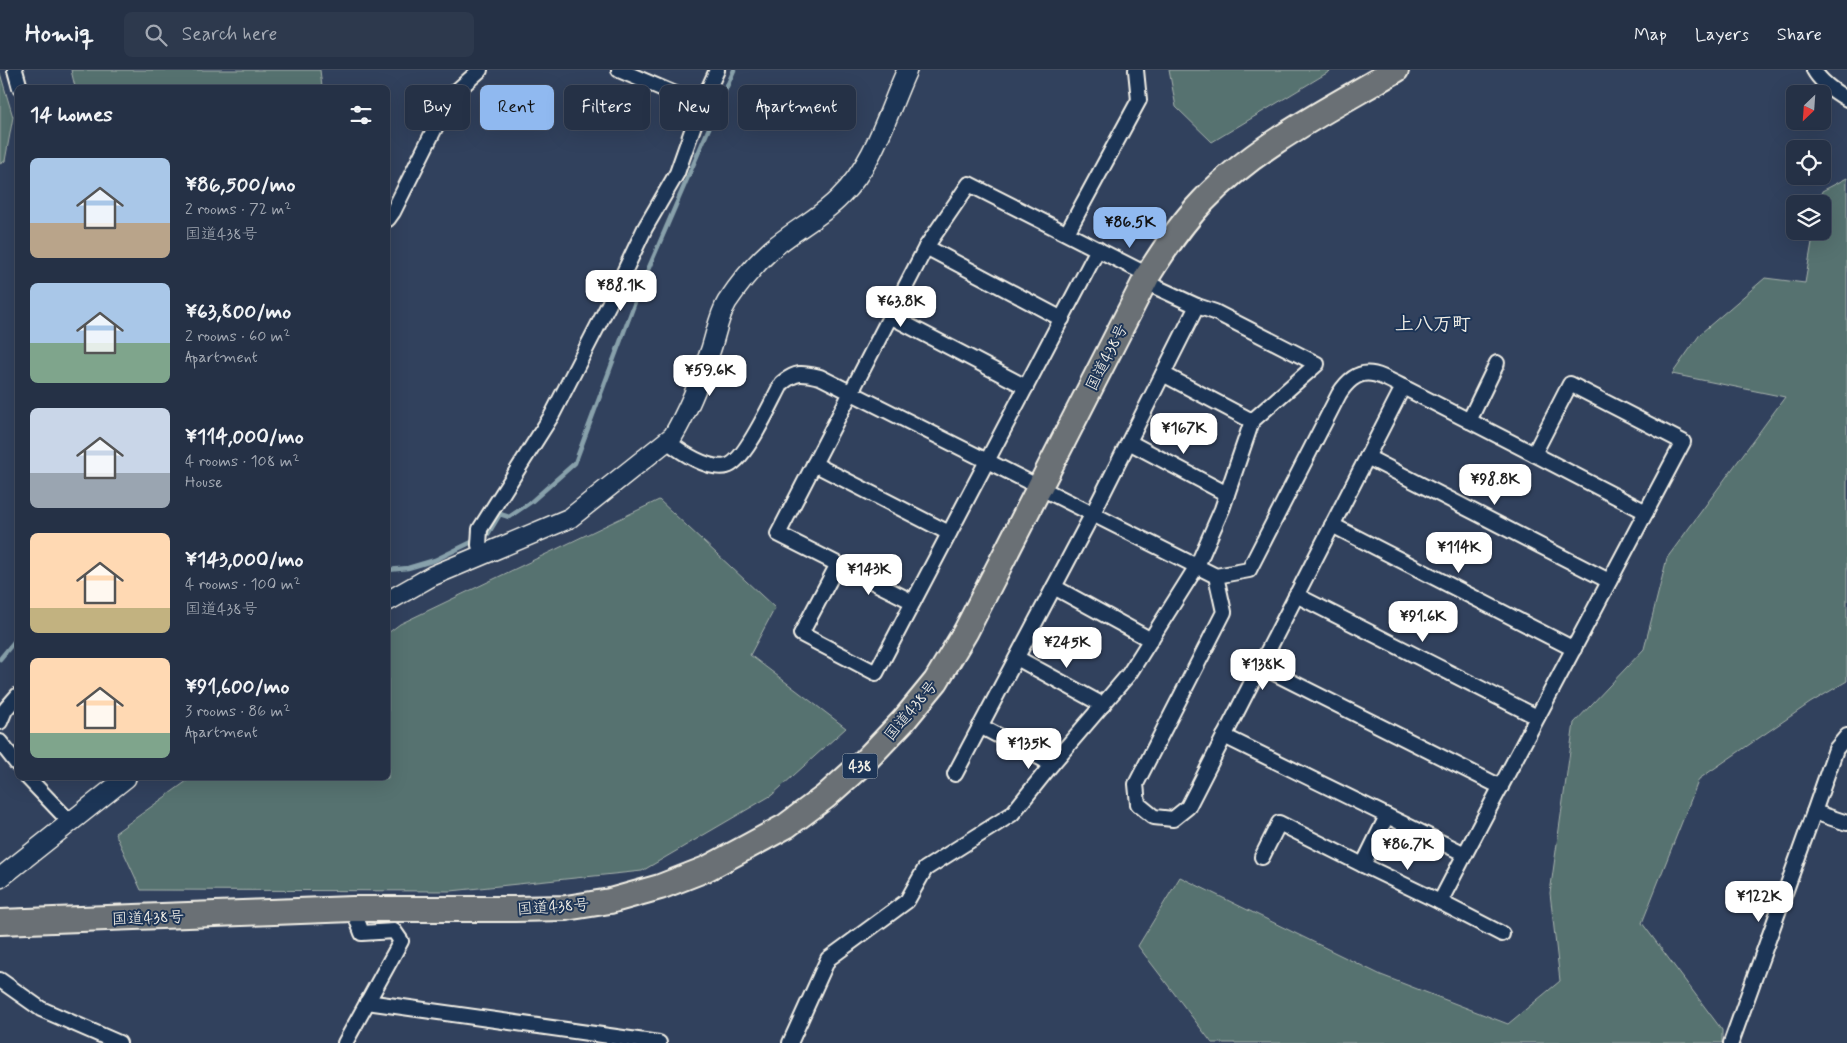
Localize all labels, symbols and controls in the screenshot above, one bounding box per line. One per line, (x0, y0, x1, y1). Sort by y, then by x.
search box (124, 12, 474, 57)
text: Homiq (25, 19, 94, 50)
icon: search (142, 21, 170, 49)
text: Search here (182, 22, 277, 47)
text: Map (1634, 23, 1667, 47)
text: Layers (1695, 23, 1749, 47)
text: Share (1777, 23, 1822, 47)
chip: Buy (405, 85, 470, 130)
chip: Rent (480, 85, 554, 130)
chip: Filters (564, 85, 650, 130)
chip: New (660, 85, 728, 130)
chip: Apartment (738, 85, 856, 130)
north arrow (1786, 85, 1831, 130)
map controls (1786, 85, 1831, 240)
text: 14 homes (30, 101, 113, 129)
icon: filters (347, 101, 375, 129)
button: locate (1786, 140, 1831, 185)
text: ¥86,500/mo (185, 171, 295, 199)
icon: home (70, 178, 130, 238)
button: layers (1786, 195, 1831, 240)
text: 2 rooms · 72 m² (185, 199, 291, 220)
pin: ¥86.5K (1089, 206, 1171, 249)
text: ¥86.5K (1104, 212, 1156, 233)
text: 国道438号 (185, 224, 258, 245)
pin: ¥88.1K (580, 270, 662, 312)
text: ¥88.1K (597, 275, 645, 296)
pin: ¥63.8K (860, 286, 942, 328)
text: ¥63.8K (877, 291, 925, 312)
text: ¥63,800/mo (185, 298, 291, 326)
icon: home (70, 303, 130, 363)
district label: 上八万町 (1395, 312, 1471, 337)
street label: 国道438号 (1081, 321, 1133, 395)
text: 2 rooms · 60 m² (185, 326, 290, 347)
text: Apartment (185, 347, 258, 368)
pin: ¥59.6K (669, 354, 751, 397)
text: ¥59.6K (684, 360, 736, 381)
pin: ¥167K (1149, 412, 1219, 455)
text: ¥167K (1161, 418, 1207, 439)
text: ¥114,000/mo (185, 423, 304, 451)
icon: home (70, 428, 130, 488)
text: 4 rooms · 108 m² (185, 451, 300, 472)
pin: ¥98.8K (1454, 464, 1536, 506)
text: ¥98.8K (1470, 469, 1520, 490)
text: House (185, 472, 223, 493)
pin: ¥114K (1424, 532, 1494, 574)
text: ¥114K (1437, 537, 1481, 558)
text: ¥143,000/mo (185, 546, 304, 574)
icon: home (70, 553, 130, 613)
pin: ¥143K (834, 554, 904, 596)
text: ¥143K (847, 559, 891, 580)
text: 4 rooms · 100 m² (185, 574, 301, 595)
text: 国道438号 (185, 599, 258, 620)
pin: ¥91.6K (1382, 600, 1464, 643)
text: ¥91.6K (1400, 606, 1446, 627)
pin: ¥245K (1032, 626, 1102, 669)
text: ¥245K (1044, 632, 1090, 653)
pin: ¥138K (1228, 648, 1298, 691)
text: ¥138K (1241, 654, 1285, 675)
text: ¥91,600/mo (185, 673, 289, 701)
street label: 国道438号 (880, 676, 943, 746)
icon: home (70, 678, 130, 738)
text: 3 rooms · 86 m² (185, 701, 290, 722)
text: Apartment (185, 722, 258, 743)
pin: ¥135K (994, 728, 1064, 770)
text: ¥135K (1007, 733, 1051, 754)
road number: 438 (842, 754, 878, 778)
pin: ¥86.7K (1367, 828, 1449, 871)
text: ¥86.7K (1382, 834, 1434, 855)
pin: ¥122K (1724, 880, 1794, 923)
text: ¥122K (1736, 886, 1782, 907)
street label: 国道438号 (516, 894, 590, 921)
street label: 国道438号 (111, 907, 185, 930)

